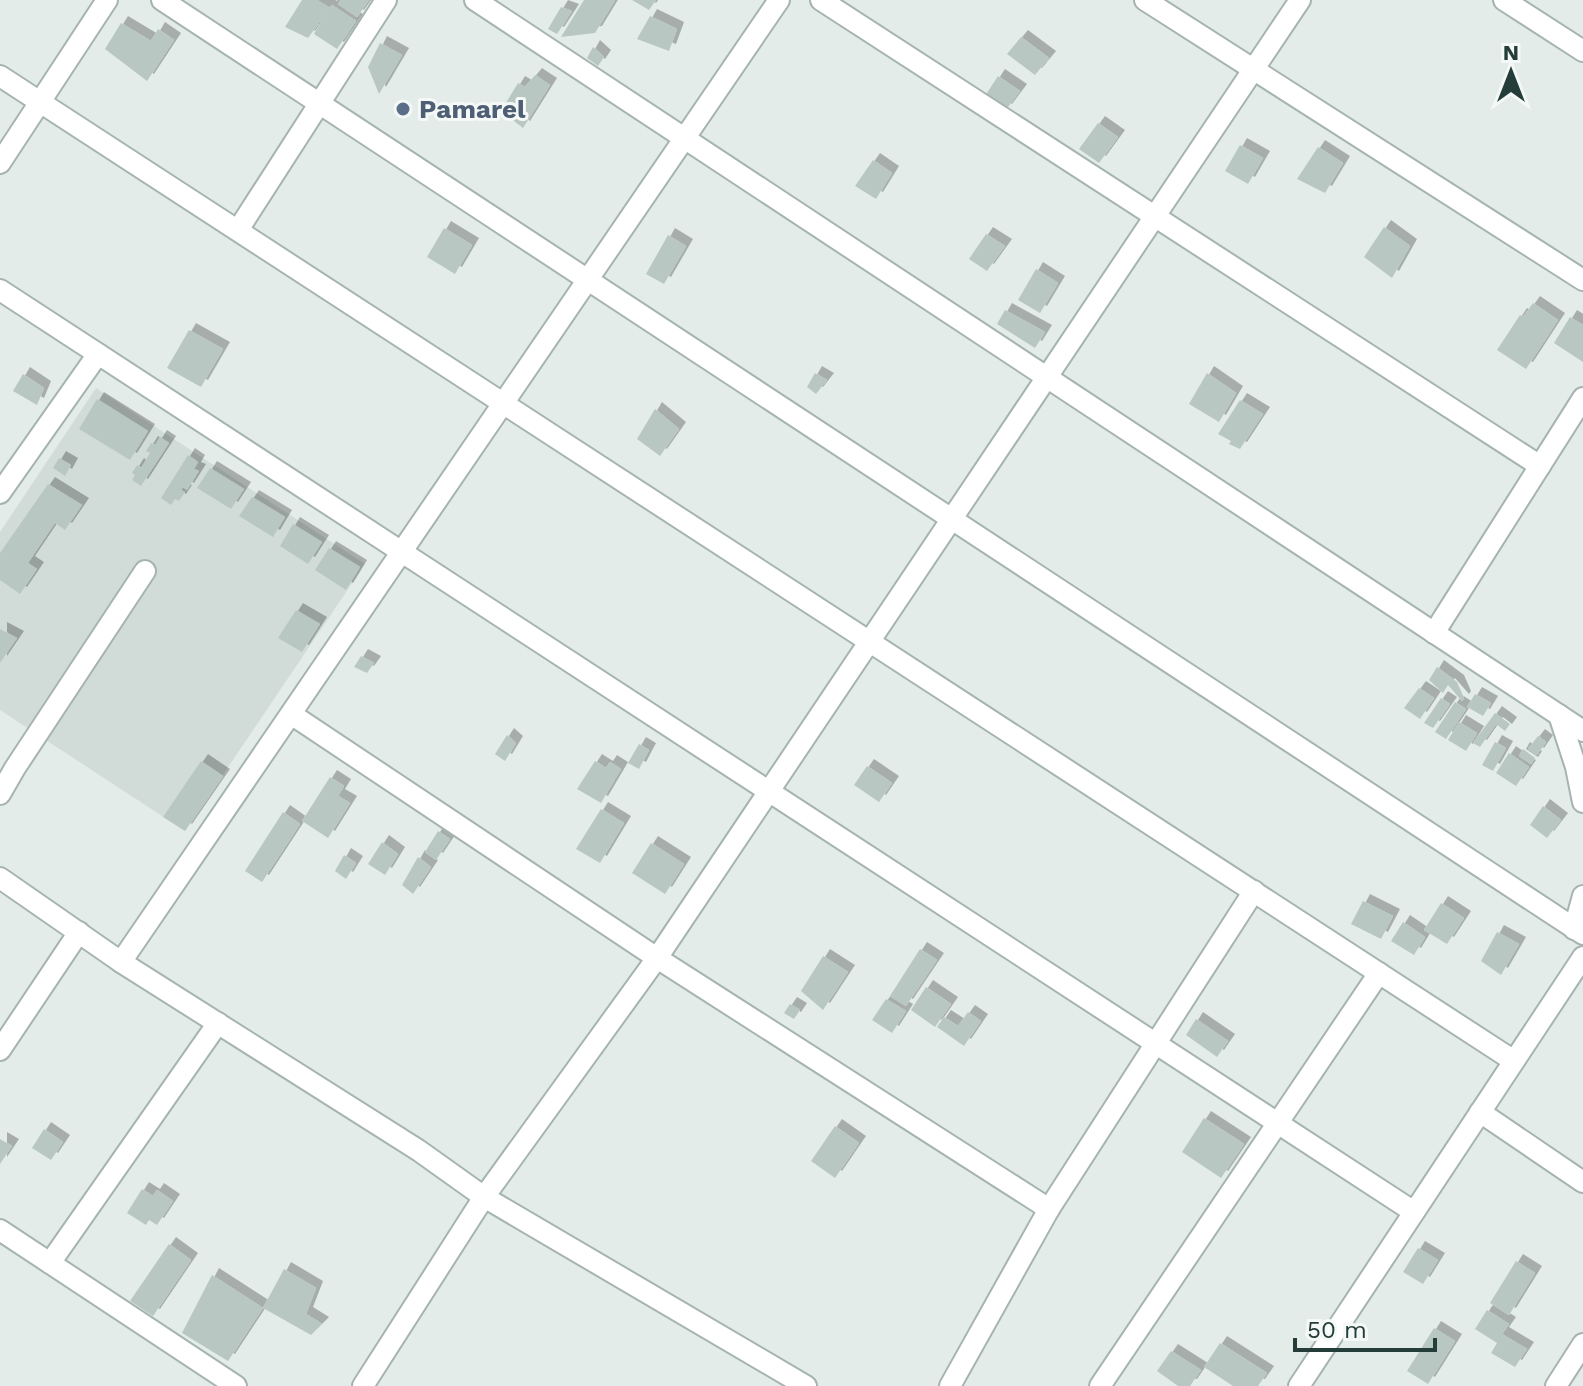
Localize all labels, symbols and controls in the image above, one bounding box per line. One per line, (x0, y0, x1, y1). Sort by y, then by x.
north arrow (1471, 32, 1551, 112)
text: N (1503, 40, 1519, 65)
place label: Pamarel (419, 94, 526, 124)
marker: Pamarel (394, 100, 412, 118)
scale bar (1295, 1302, 1435, 1352)
text: 50 m (1307, 1316, 1367, 1344)

